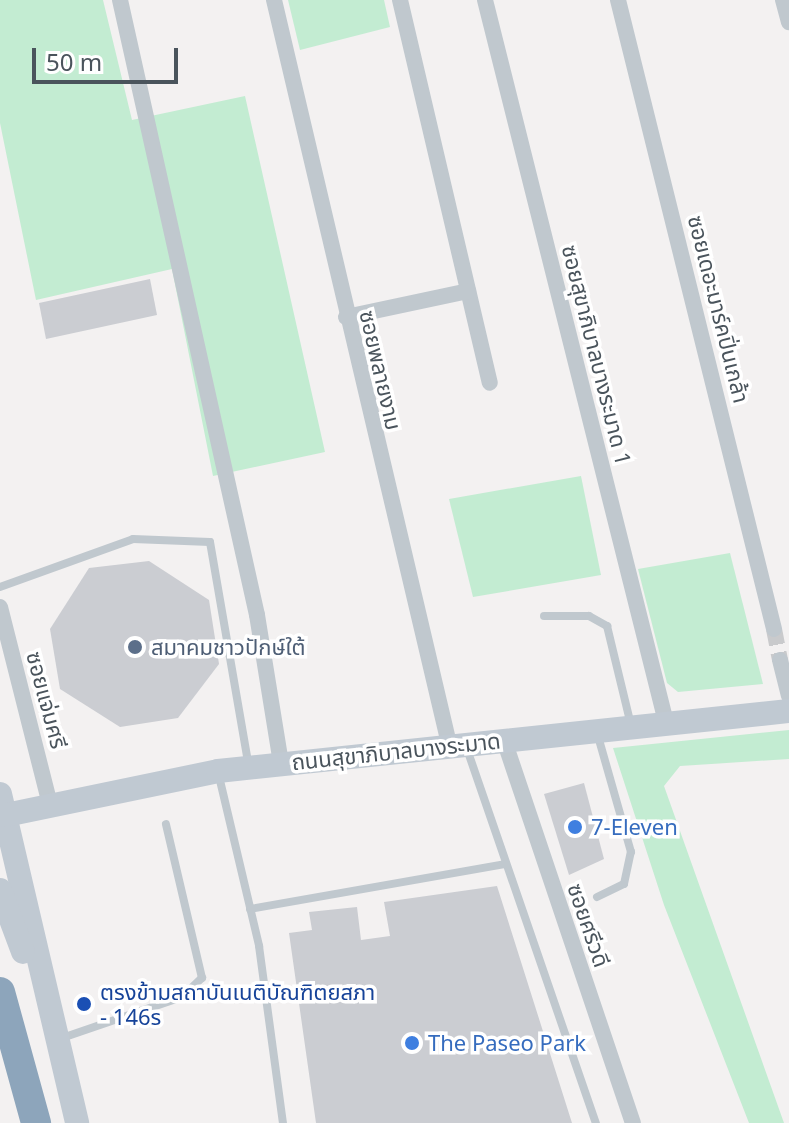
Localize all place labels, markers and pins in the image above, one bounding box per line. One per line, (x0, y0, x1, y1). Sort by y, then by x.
place label: สมาคมชาวปักษ์ใต้ (151, 634, 306, 660)
marker: สมาคมชาวปักษ์ใต้ (126, 638, 144, 656)
place label: 7-Eleven (591, 814, 678, 840)
marker: 7-Eleven (566, 818, 584, 836)
place label: ตรงข้ามสถาบันเนติบัณฑิตยสภา - 146ร (100, 978, 375, 1030)
marker: ตรงข้ามสถาบันเนติบัณฑิตยสภา - 146ร (75, 995, 93, 1013)
place label: The Paseo Park (428, 1030, 586, 1056)
marker: The Paseo Park (403, 1034, 421, 1052)

